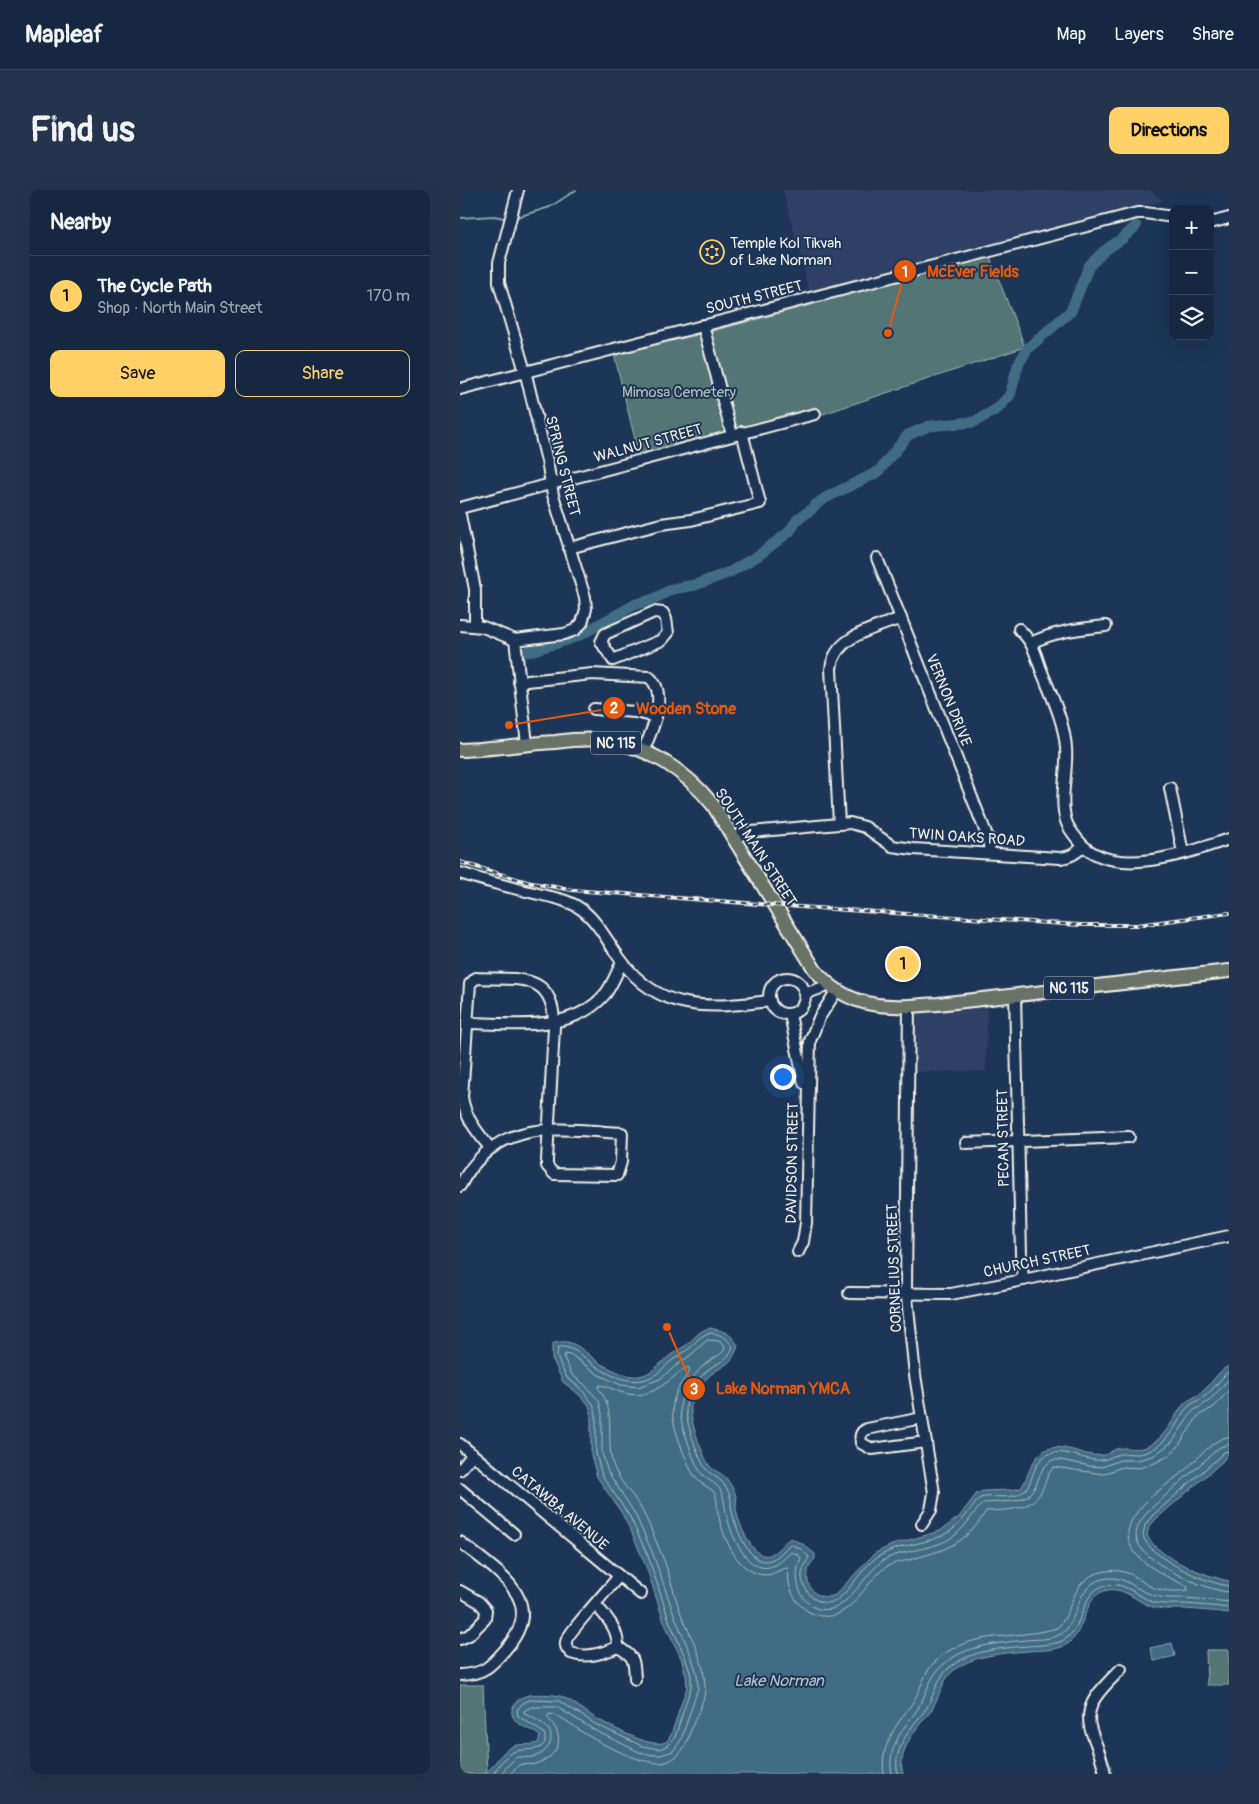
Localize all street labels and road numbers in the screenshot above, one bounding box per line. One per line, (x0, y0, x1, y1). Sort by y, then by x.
street label: SOUTH STREET (704, 276, 804, 319)
street label: SPRING STREET (541, 414, 584, 518)
street label: WALNUT STREET (592, 420, 704, 467)
street label: VERNON DRIVE (921, 651, 976, 749)
road number: NC 115 (591, 732, 641, 754)
street label: SOUTH MAIN STREET (710, 785, 801, 910)
street label: TWIN OAKS ROAD (908, 824, 1026, 851)
road number: NC 115 (1044, 976, 1094, 1000)
street label: PECAN STREET (993, 1089, 1014, 1187)
street label: DAVIDSON STREET (782, 1102, 803, 1224)
street label: CORNELIUS STREET (883, 1203, 906, 1333)
street label: CHURCH STREET (982, 1241, 1092, 1282)
street label: CATAWBA AVENUE (507, 1462, 612, 1555)

